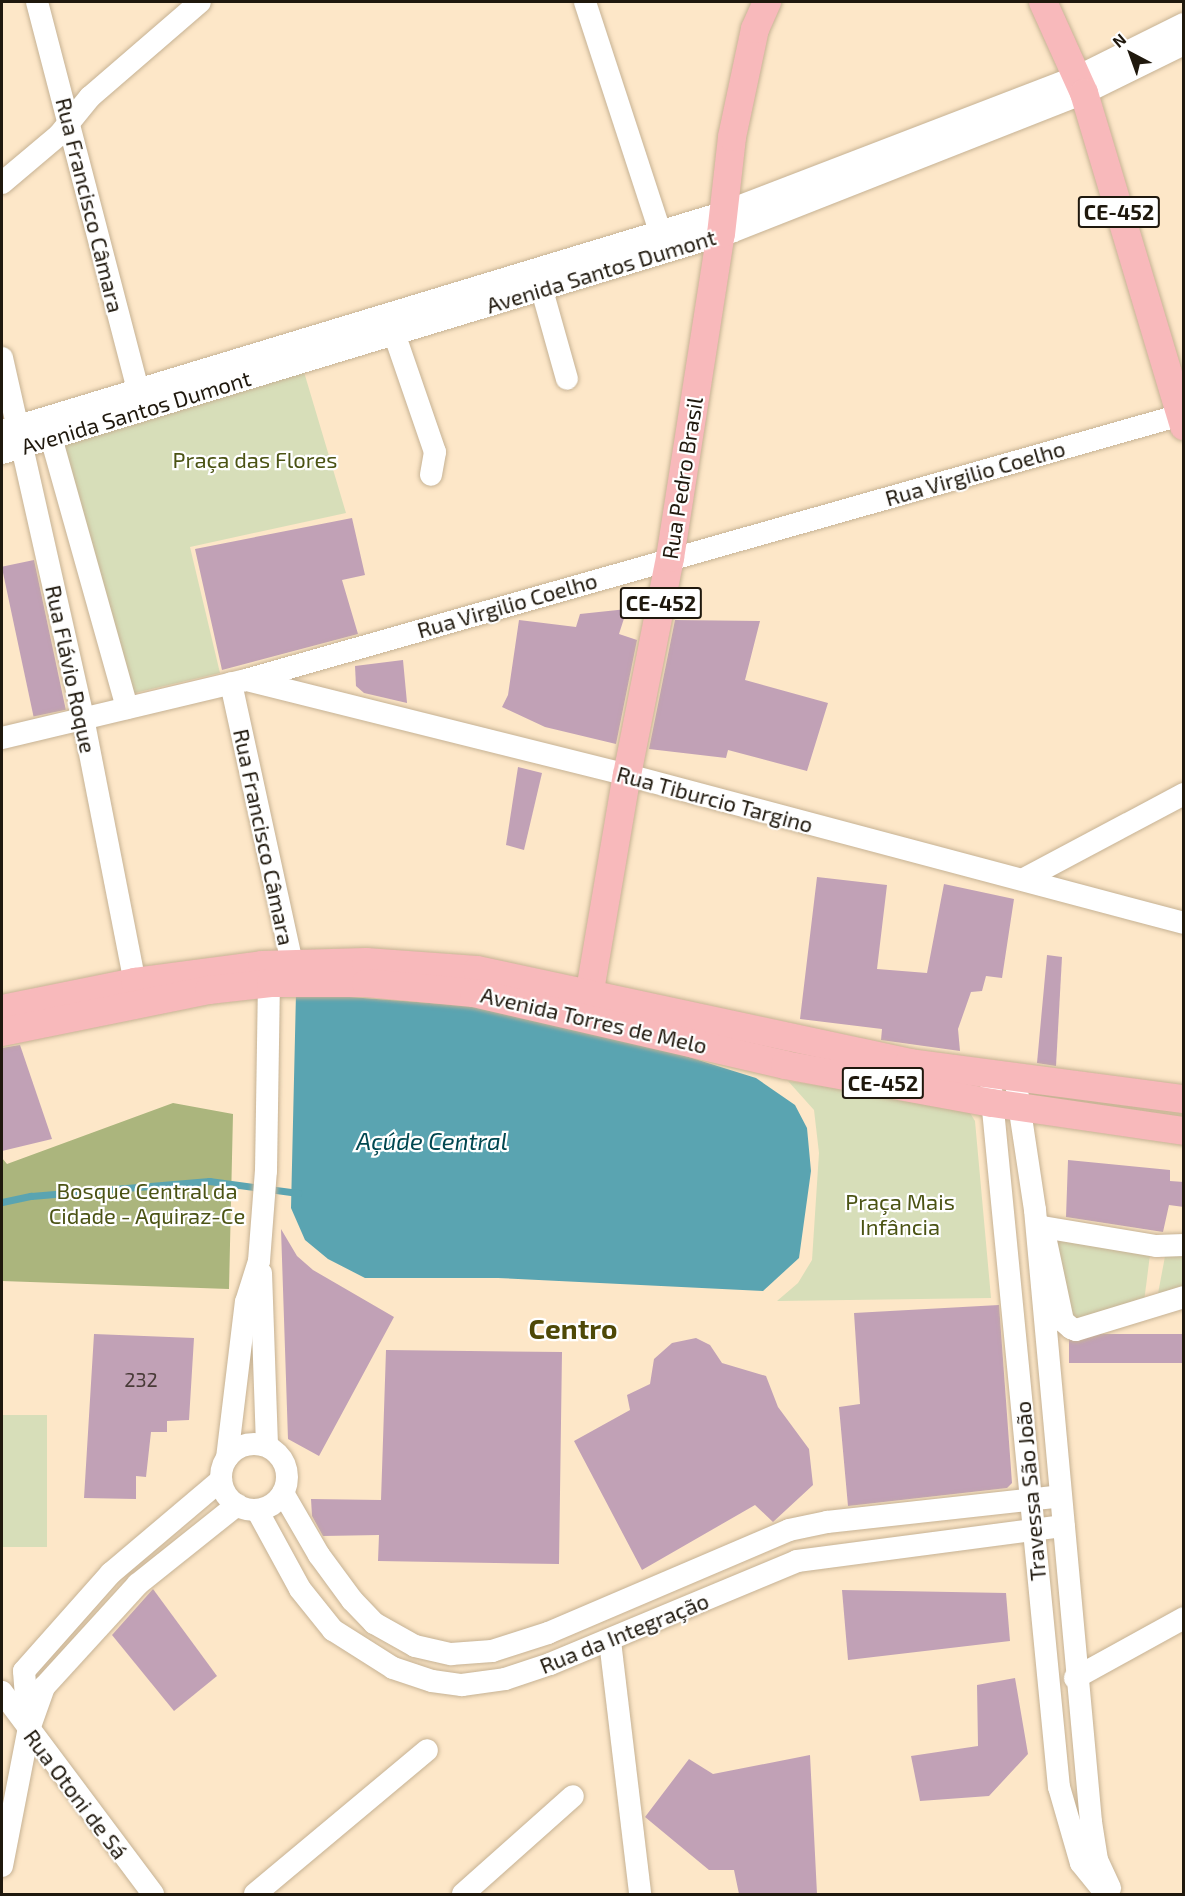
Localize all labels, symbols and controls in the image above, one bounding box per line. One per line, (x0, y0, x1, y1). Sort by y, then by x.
north arrow (1101, 24, 1161, 84)
text: N (1108, 29, 1129, 51)
street label: Rua Francisco Câmara (51, 95, 129, 315)
road number: CE-452 (1077, 194, 1161, 230)
street label: Avenida Santos Dumont (483, 223, 719, 319)
street label: Avenida Santos Dumont (18, 364, 254, 460)
street label: Rua Pedro Brasil (656, 395, 708, 561)
street label: Rua Virgilio Coelho (882, 435, 1068, 511)
park label: Praça das Flores (173, 447, 337, 473)
street label: Rua Virgilio Coelho (414, 567, 600, 643)
street label: Rua Flávio Roque (40, 583, 102, 755)
road number: CE-452 (619, 585, 703, 621)
street label: Rua Francisco Câmara (228, 726, 300, 948)
street label: Rua Tiburcio Targino (613, 760, 817, 838)
street label: Avenida Torres de Melo (478, 981, 710, 1059)
road number: CE-452 (841, 1065, 925, 1101)
water label: Açúde Central (356, 1127, 508, 1155)
park label: Bosque Central da Cidade - Aquiraz-Ce (49, 1177, 245, 1228)
park label: Praça Mais Infância (845, 1188, 955, 1240)
district label: Centro (529, 1311, 617, 1345)
house number: 232 (124, 1367, 158, 1391)
street label: Travessa São João (1009, 1400, 1051, 1582)
street label: Rua da Integração (536, 1587, 712, 1679)
street label: Rua Otoni de Sá (19, 1724, 133, 1864)

